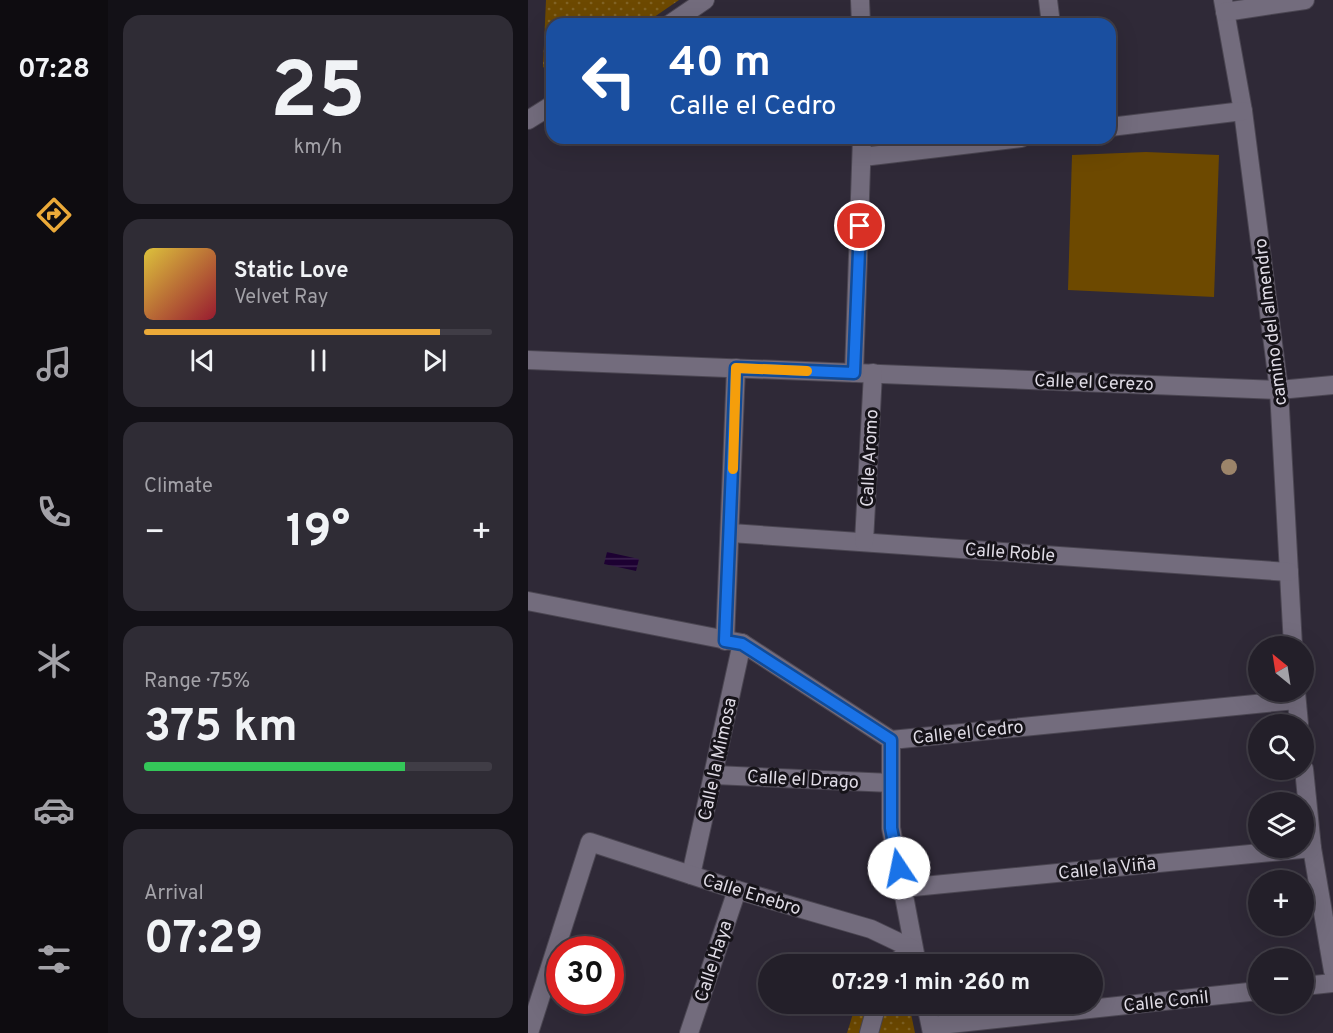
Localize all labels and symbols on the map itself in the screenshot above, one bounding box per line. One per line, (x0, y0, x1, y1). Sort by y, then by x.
pin (834, 200, 885, 251)
street label: camino del almendro (1250, 237, 1293, 407)
street label: Calle el Cerezo (1034, 370, 1154, 397)
street label: Calle Aromo (856, 409, 885, 508)
street label: Calle Roble (964, 539, 1056, 568)
north arrow (1248, 636, 1314, 702)
street label: Calle la Mimosa (694, 696, 743, 823)
street label: Calle el Cedro (911, 716, 1025, 751)
street label: Calle el Drago (746, 766, 859, 795)
position arrow (867, 836, 931, 900)
street label: Calle la Viña (1057, 853, 1157, 886)
street label: Calle Enebro (699, 870, 804, 921)
street label: Calle Haya (690, 918, 738, 1005)
speed limit sign: 30 (546, 936, 624, 1014)
street label: Calle Conil (1122, 987, 1210, 1018)

